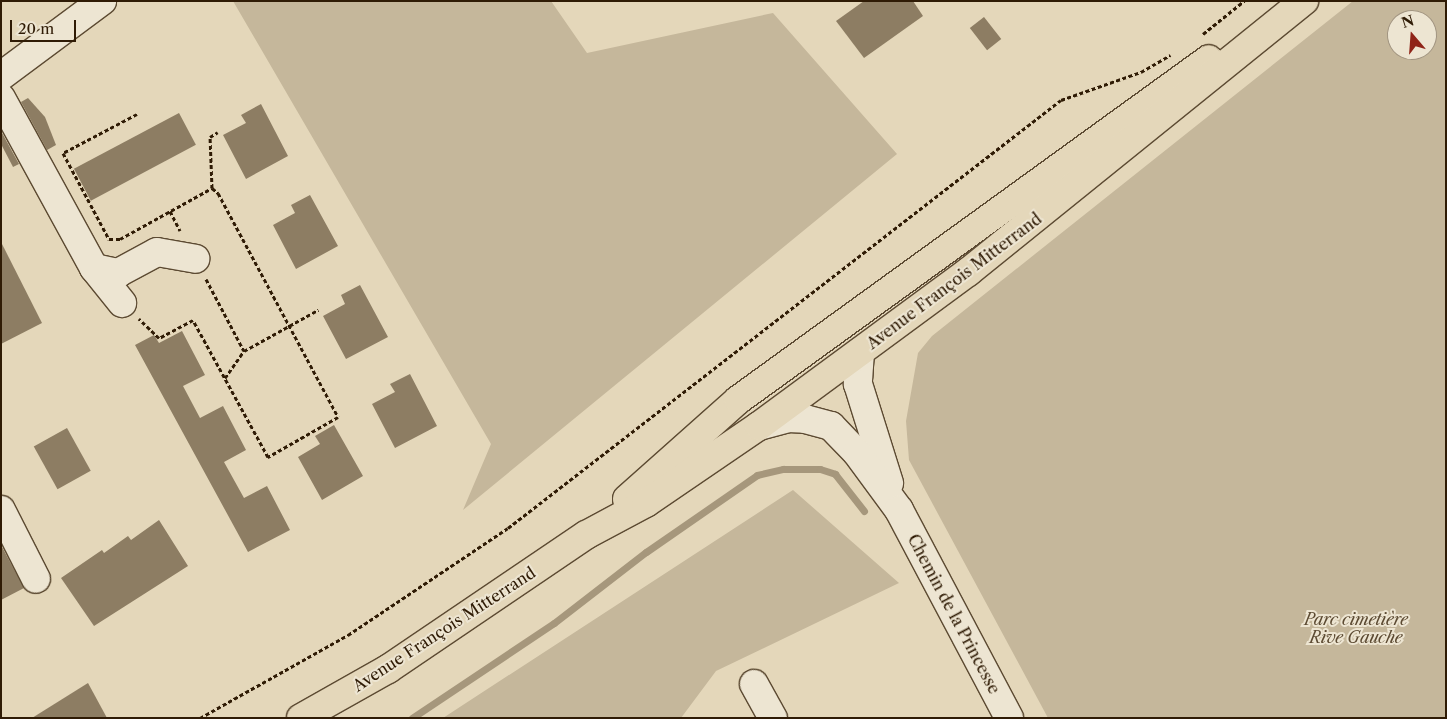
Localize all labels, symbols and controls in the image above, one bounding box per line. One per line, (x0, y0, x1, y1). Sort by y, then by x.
scale bar (12, 10, 79, 42)
north arrow (1387, 10, 1437, 60)
text: N (1399, 11, 1416, 32)
text: 20 m (18, 19, 54, 38)
street label: Avenue François Mitterrand (863, 209, 1045, 353)
street label: Chemin de la Princesse (904, 531, 1004, 697)
street label: Avenue François Mitterrand (349, 563, 539, 695)
park label: Parc cimetière Rive Gauche (1304, 609, 1408, 647)

